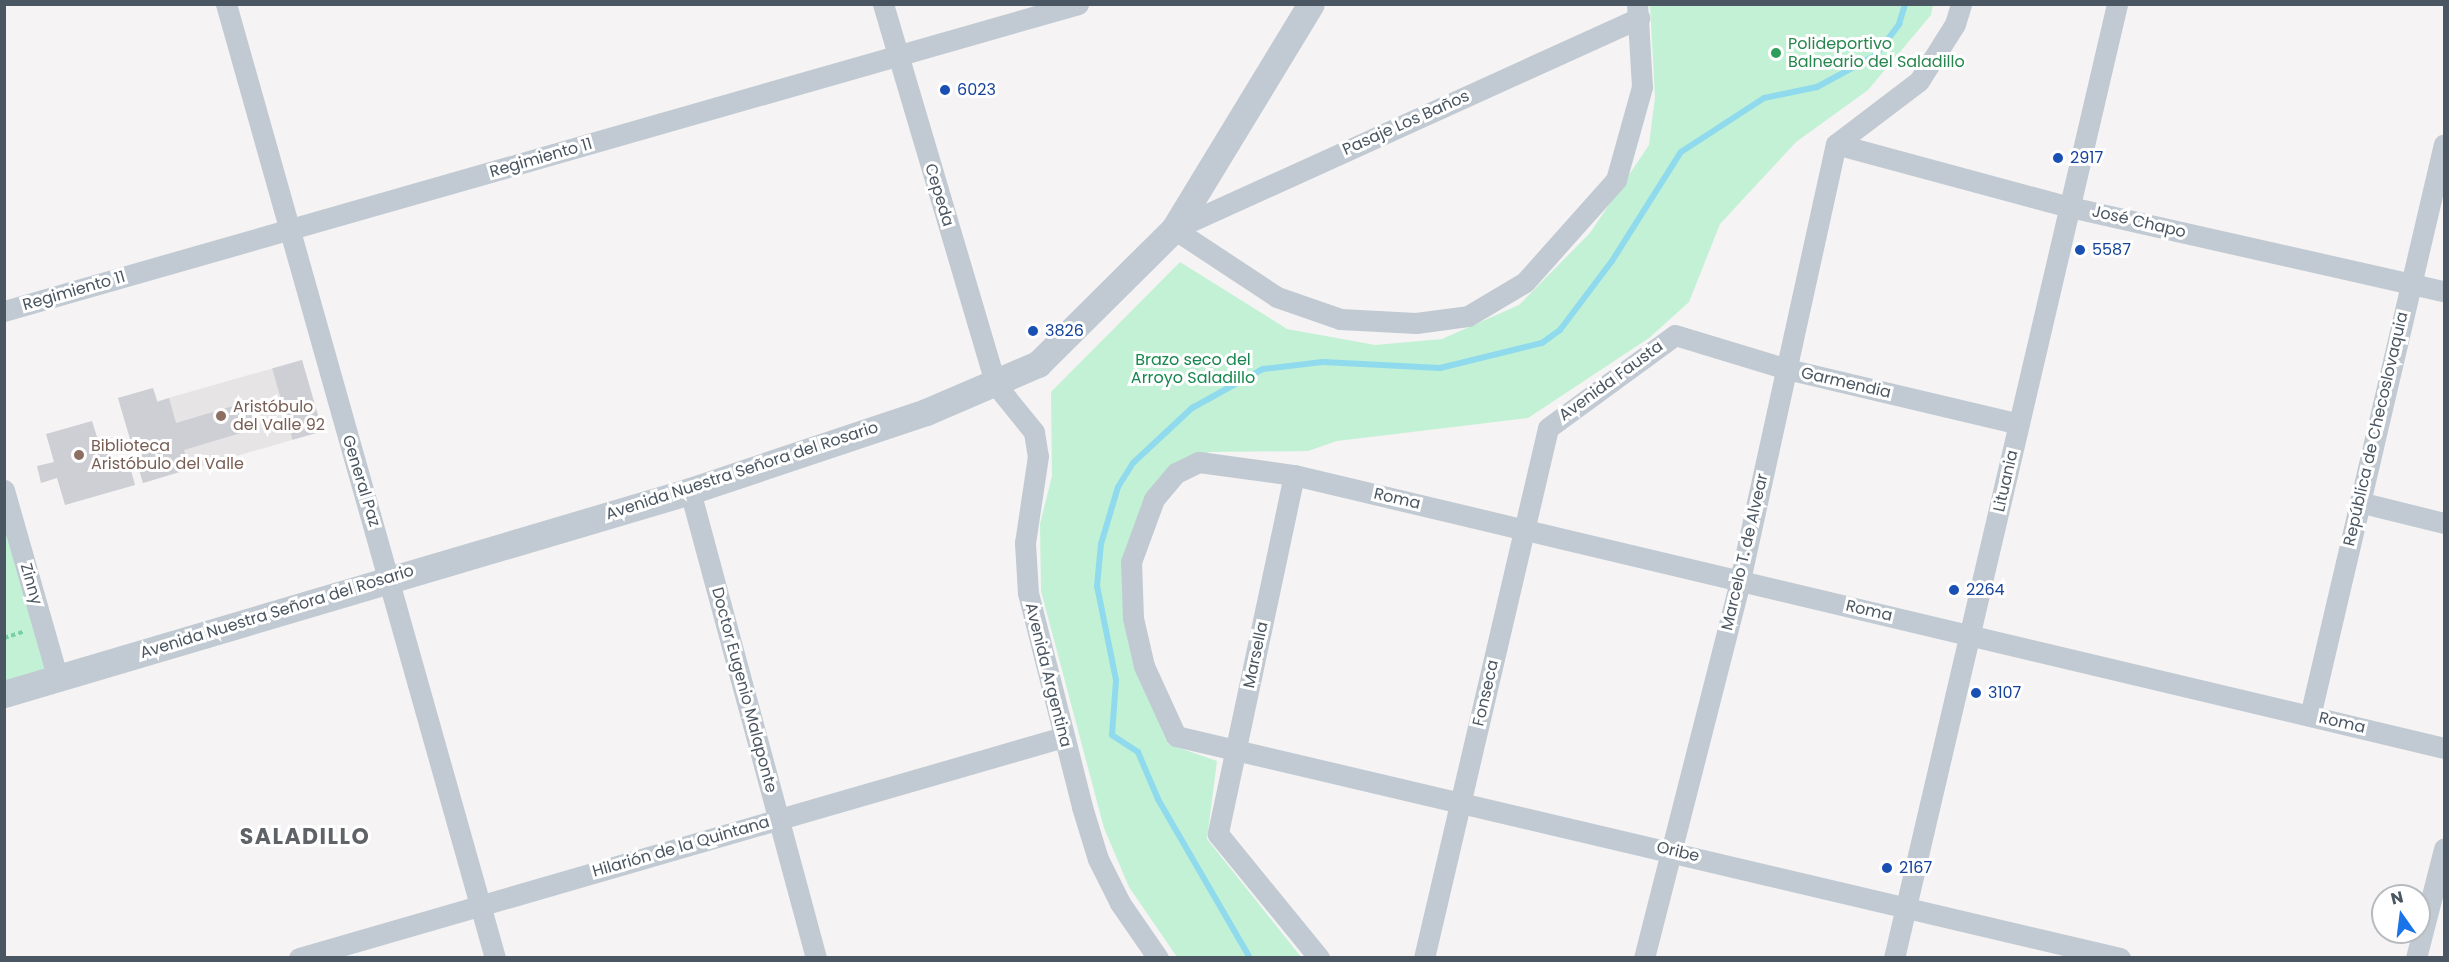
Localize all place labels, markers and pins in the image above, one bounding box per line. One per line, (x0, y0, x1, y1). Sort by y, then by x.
place label: Polideportivo Balneario del Saladillo (1788, 34, 1965, 72)
marker: Polideportivo Balneario del Saladillo (1769, 46, 1783, 60)
place label: 6023 (957, 80, 996, 100)
marker: 6023 (938, 83, 952, 97)
place label: 2917 (2070, 148, 2103, 168)
marker: 2917 (2051, 151, 2065, 165)
place label: 5587 (2092, 240, 2131, 260)
marker: 5587 (2073, 243, 2087, 257)
place label: 3826 (1045, 321, 1084, 341)
marker: 3826 (1026, 324, 1040, 338)
place label: Aristóbulo del Valle 92 (233, 397, 325, 435)
marker: Aristóbulo del Valle 92 (214, 409, 228, 423)
place label: Biblioteca Aristóbulo del Valle (91, 436, 244, 474)
marker: Biblioteca Aristóbulo del Valle (72, 448, 86, 462)
place label: 2264 (1966, 580, 2005, 600)
marker: 2264 (1947, 583, 1961, 597)
place label: 3107 (1988, 683, 2021, 703)
marker: 3107 (1969, 686, 1983, 700)
place label: 2167 (1899, 858, 1932, 878)
marker: 2167 (1880, 861, 1894, 875)

